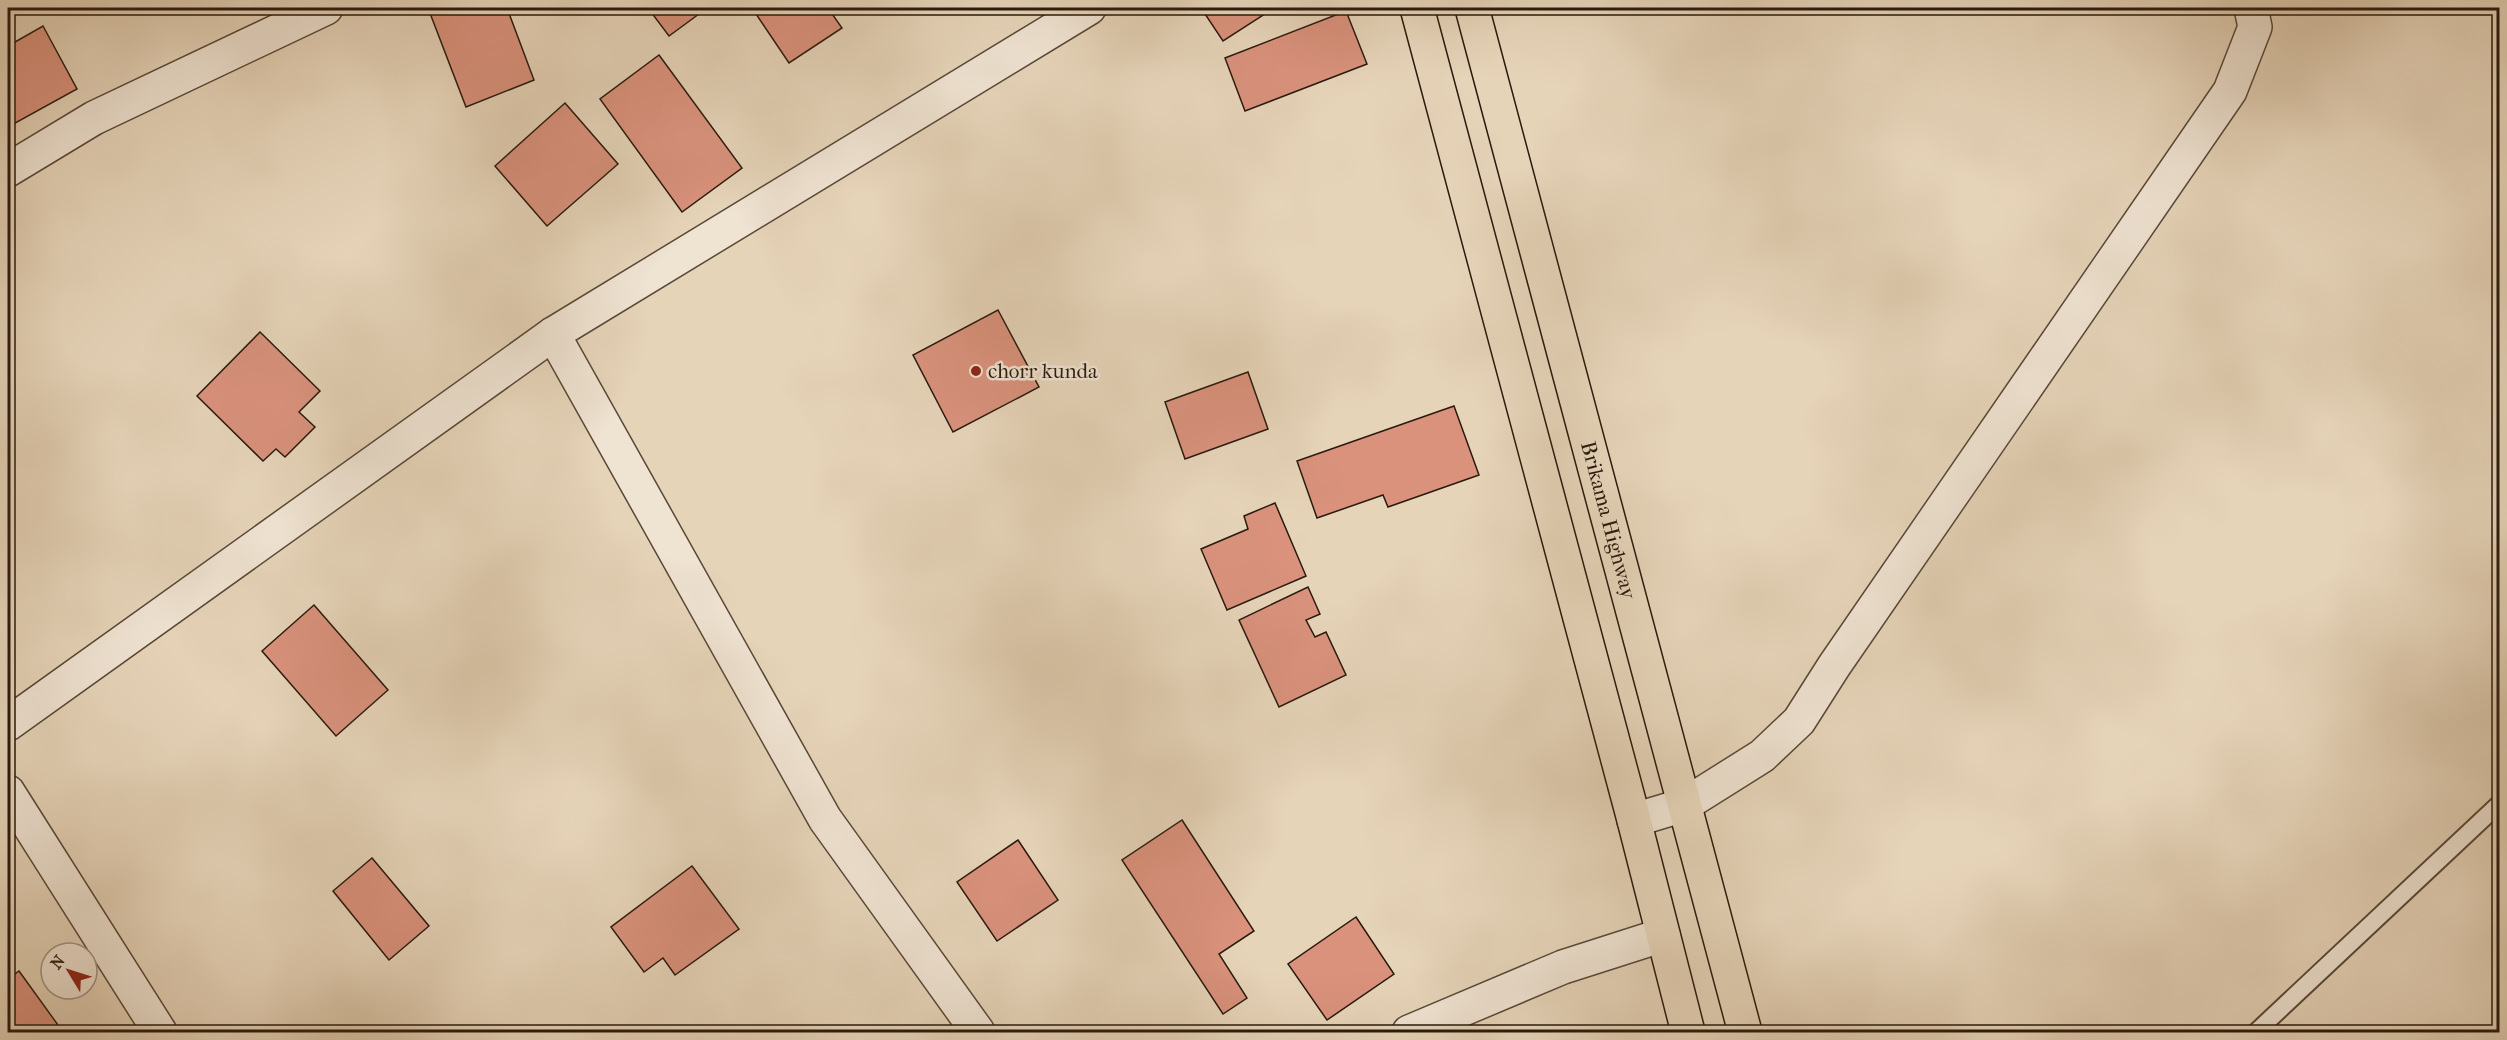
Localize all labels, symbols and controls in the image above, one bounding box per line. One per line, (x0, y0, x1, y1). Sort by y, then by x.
place label: chorr kunda (988, 359, 1098, 383)
marker: chorr kunda (969, 364, 983, 378)
street label: Brikama Highway (1576, 439, 1641, 602)
north arrow (39, 941, 99, 1001)
text: N (46, 951, 69, 973)

